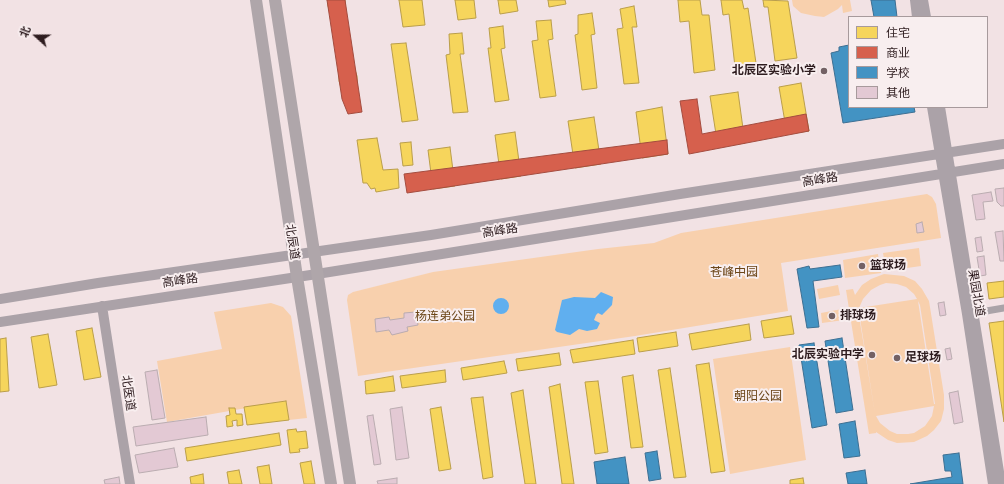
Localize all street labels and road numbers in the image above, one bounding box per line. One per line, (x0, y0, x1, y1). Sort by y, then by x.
street label: 高峰路 (801, 170, 839, 190)
street label: 高峰路 (481, 221, 519, 241)
street label: 北辰道 (282, 223, 302, 261)
street label: 果园北道 (965, 268, 987, 318)
street label: 高峰路 (161, 271, 199, 291)
street label: 北医道 (118, 374, 138, 412)

